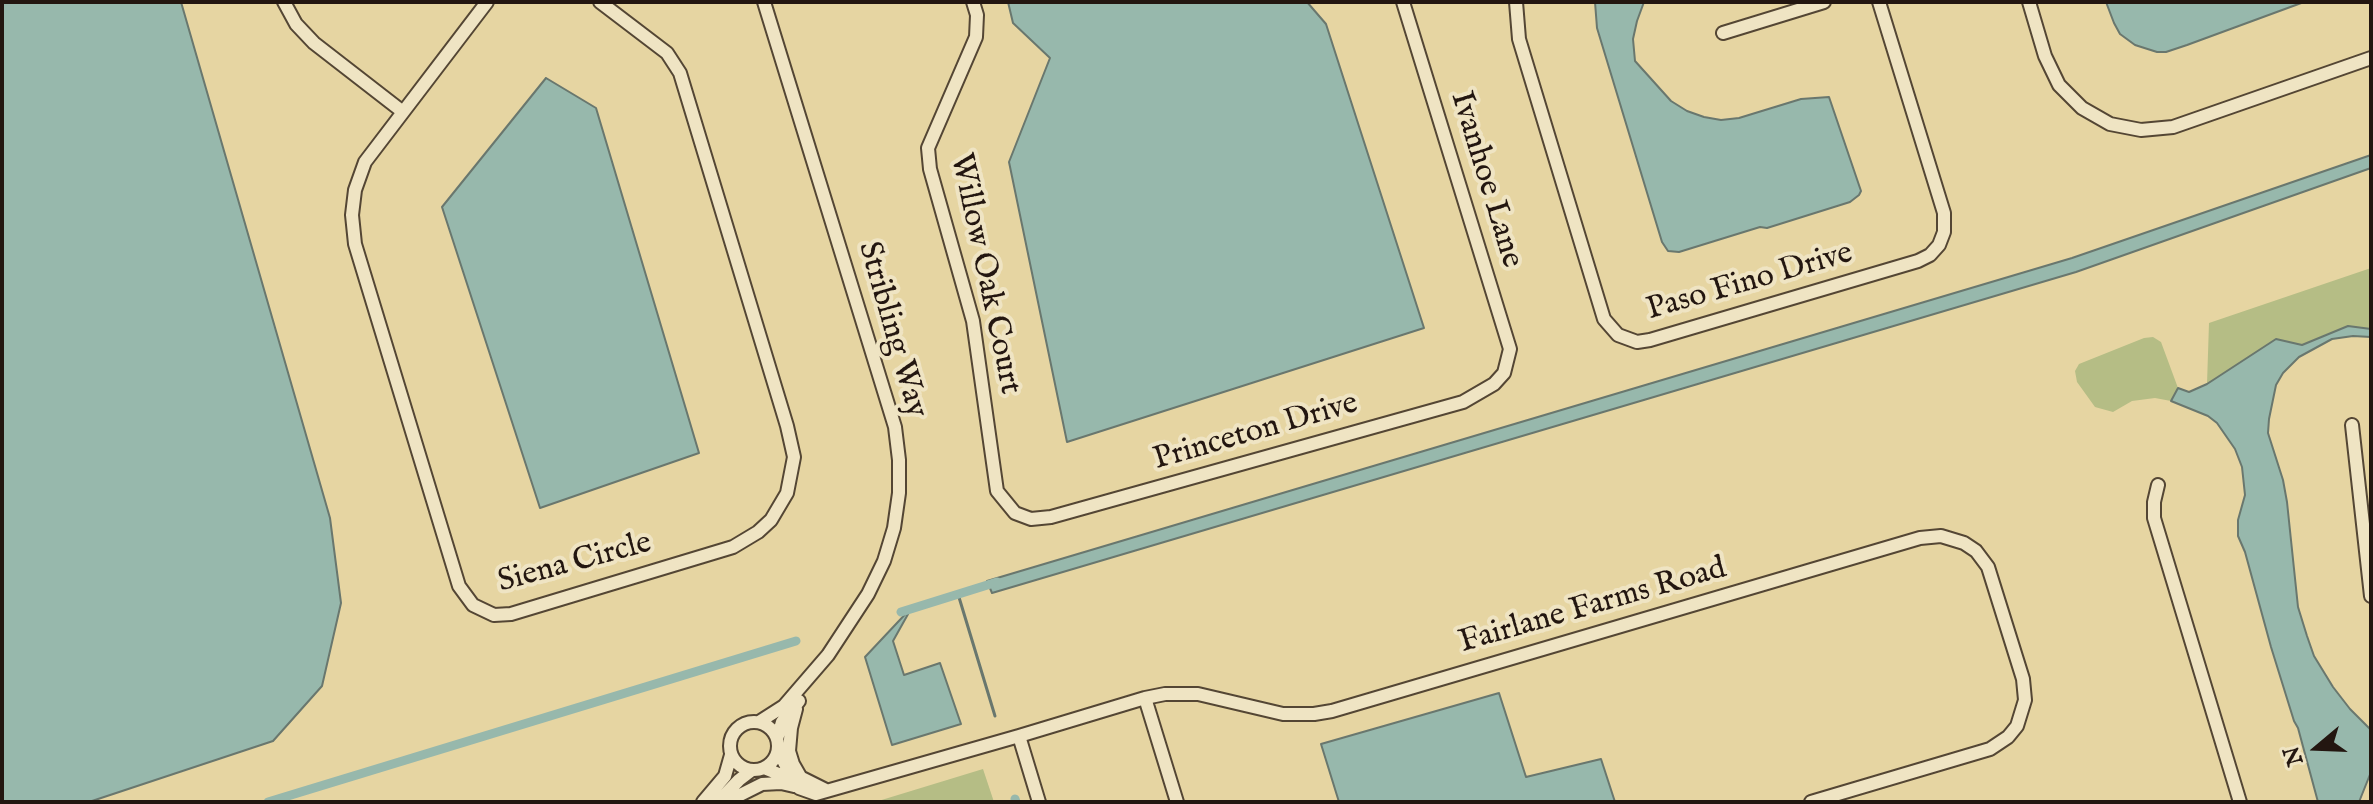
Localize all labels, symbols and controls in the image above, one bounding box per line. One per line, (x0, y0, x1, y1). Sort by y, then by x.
street label: Ivanhoe Lane (1440, 87, 1530, 273)
street label: Willow Oak Court (940, 150, 1028, 398)
street label: Paso Fino Drive (1643, 235, 1857, 331)
street label: Stribling Way (848, 238, 934, 422)
street label: Princeton Drive (1149, 385, 1363, 481)
street label: Siena Circle (494, 525, 656, 603)
street label: Fairlane Farms Road (1455, 551, 1731, 663)
north arrow (2277, 708, 2357, 788)
text: N (2278, 742, 2311, 769)

